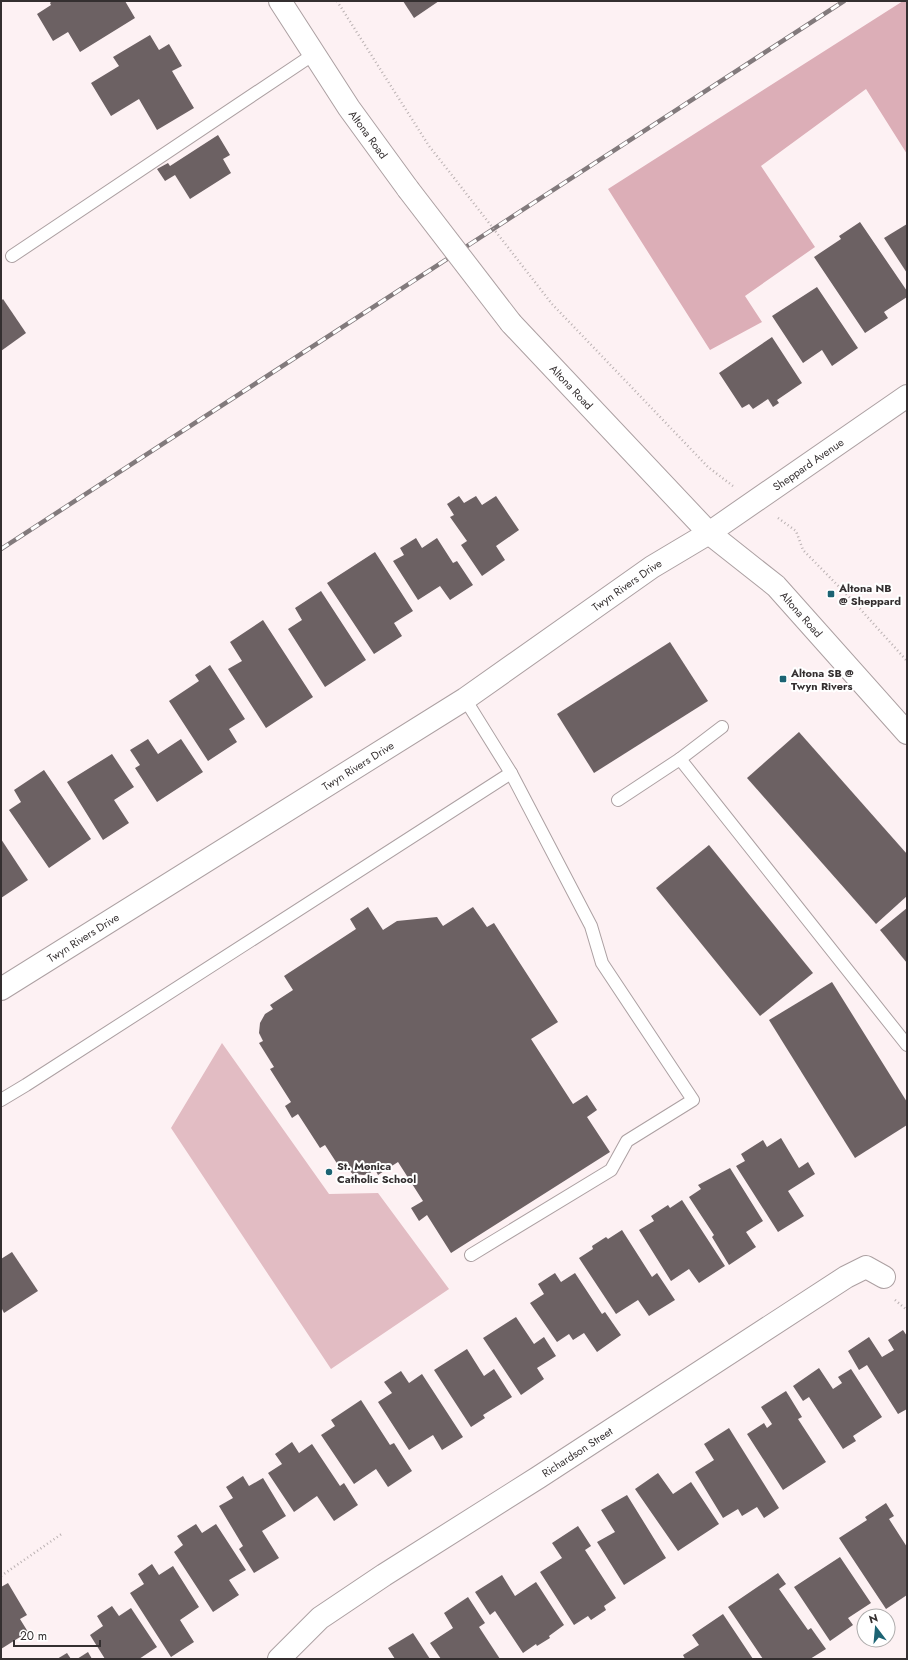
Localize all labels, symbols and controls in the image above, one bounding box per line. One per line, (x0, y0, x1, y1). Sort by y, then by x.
street label: Altona Road (345, 107, 391, 162)
street label: Altona Road (546, 361, 597, 413)
street label: Sheppard Avenue (769, 434, 847, 495)
street label: Twyn Rivers Drive (589, 555, 665, 615)
place label: Altona NB @ Sheppard (838, 580, 901, 609)
street label: Altona Road (776, 588, 826, 641)
marker: Altona NB @ Sheppard (826, 589, 836, 599)
place label: Altona SB @ Twyn Rivers (790, 665, 854, 694)
marker: Altona SB @ Twyn Rivers (778, 674, 788, 684)
street label: Twyn Rivers Drive (319, 737, 397, 794)
street label: Twyn Rivers Drive (44, 909, 123, 966)
place label: St. Monica Catholic School (337, 1158, 416, 1187)
marker: St. Monica Catholic School (324, 1167, 334, 1177)
street label: Richardson Street (539, 1423, 616, 1481)
north arrow (856, 1608, 896, 1648)
text: N (867, 1609, 880, 1627)
scale bar (14, 1622, 100, 1648)
text: 20 m (20, 1627, 47, 1645)

